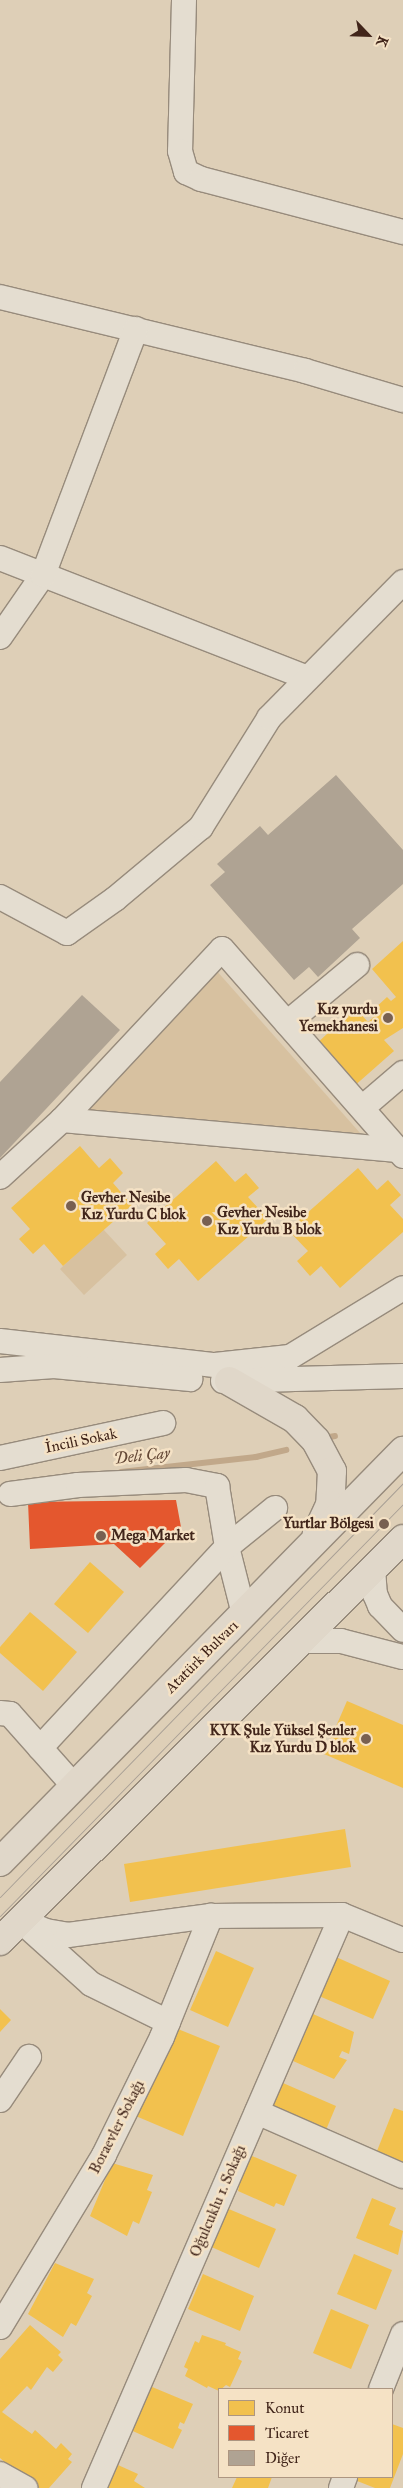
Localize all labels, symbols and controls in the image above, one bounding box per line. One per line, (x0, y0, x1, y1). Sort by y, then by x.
north arrow (343, 10, 393, 60)
text: K (372, 33, 392, 49)
place label: Kız yurdu Yemekhanesi (299, 1000, 378, 1035)
marker: Kız yurdu Yemekhanesi (382, 1012, 394, 1024)
place label: Gevher Nesibe Kız Yurdu C blok (81, 1188, 186, 1223)
marker: Gevher Nesibe Kız Yurdu C blok (65, 1200, 77, 1212)
place label: Gevher Nesibe Kız Yurdu B blok (217, 1203, 322, 1238)
marker: Gevher Nesibe Kız Yurdu B blok (201, 1215, 213, 1227)
street label: İncili Sokak (43, 1425, 119, 1457)
water label: Deli Çay (113, 1444, 171, 1468)
place label: Yurtlar Bölgesi (283, 1515, 374, 1533)
marker: Yurtlar Bölgesi (378, 1518, 390, 1530)
place label: Mega Market (111, 1527, 195, 1545)
marker: Mega Market (95, 1530, 107, 1542)
street label: Atatürk Bulvarı (162, 1617, 242, 1697)
place label: KYK Şule Yüksel Şenler Kız Yurdu D blok (210, 1721, 356, 1756)
marker: KYK Şule Yüksel Şenler Kız Yurdu D blok (360, 1733, 372, 1745)
street label: Boraevler Sokağı (86, 2077, 148, 2177)
street label: Oğulcuklu 1. Sokağı (186, 2142, 250, 2260)
legend (218, 2388, 393, 2478)
text: Konut (265, 2399, 304, 2417)
text: Ticaret (265, 2424, 309, 2442)
text: Diğer (265, 2449, 300, 2467)

